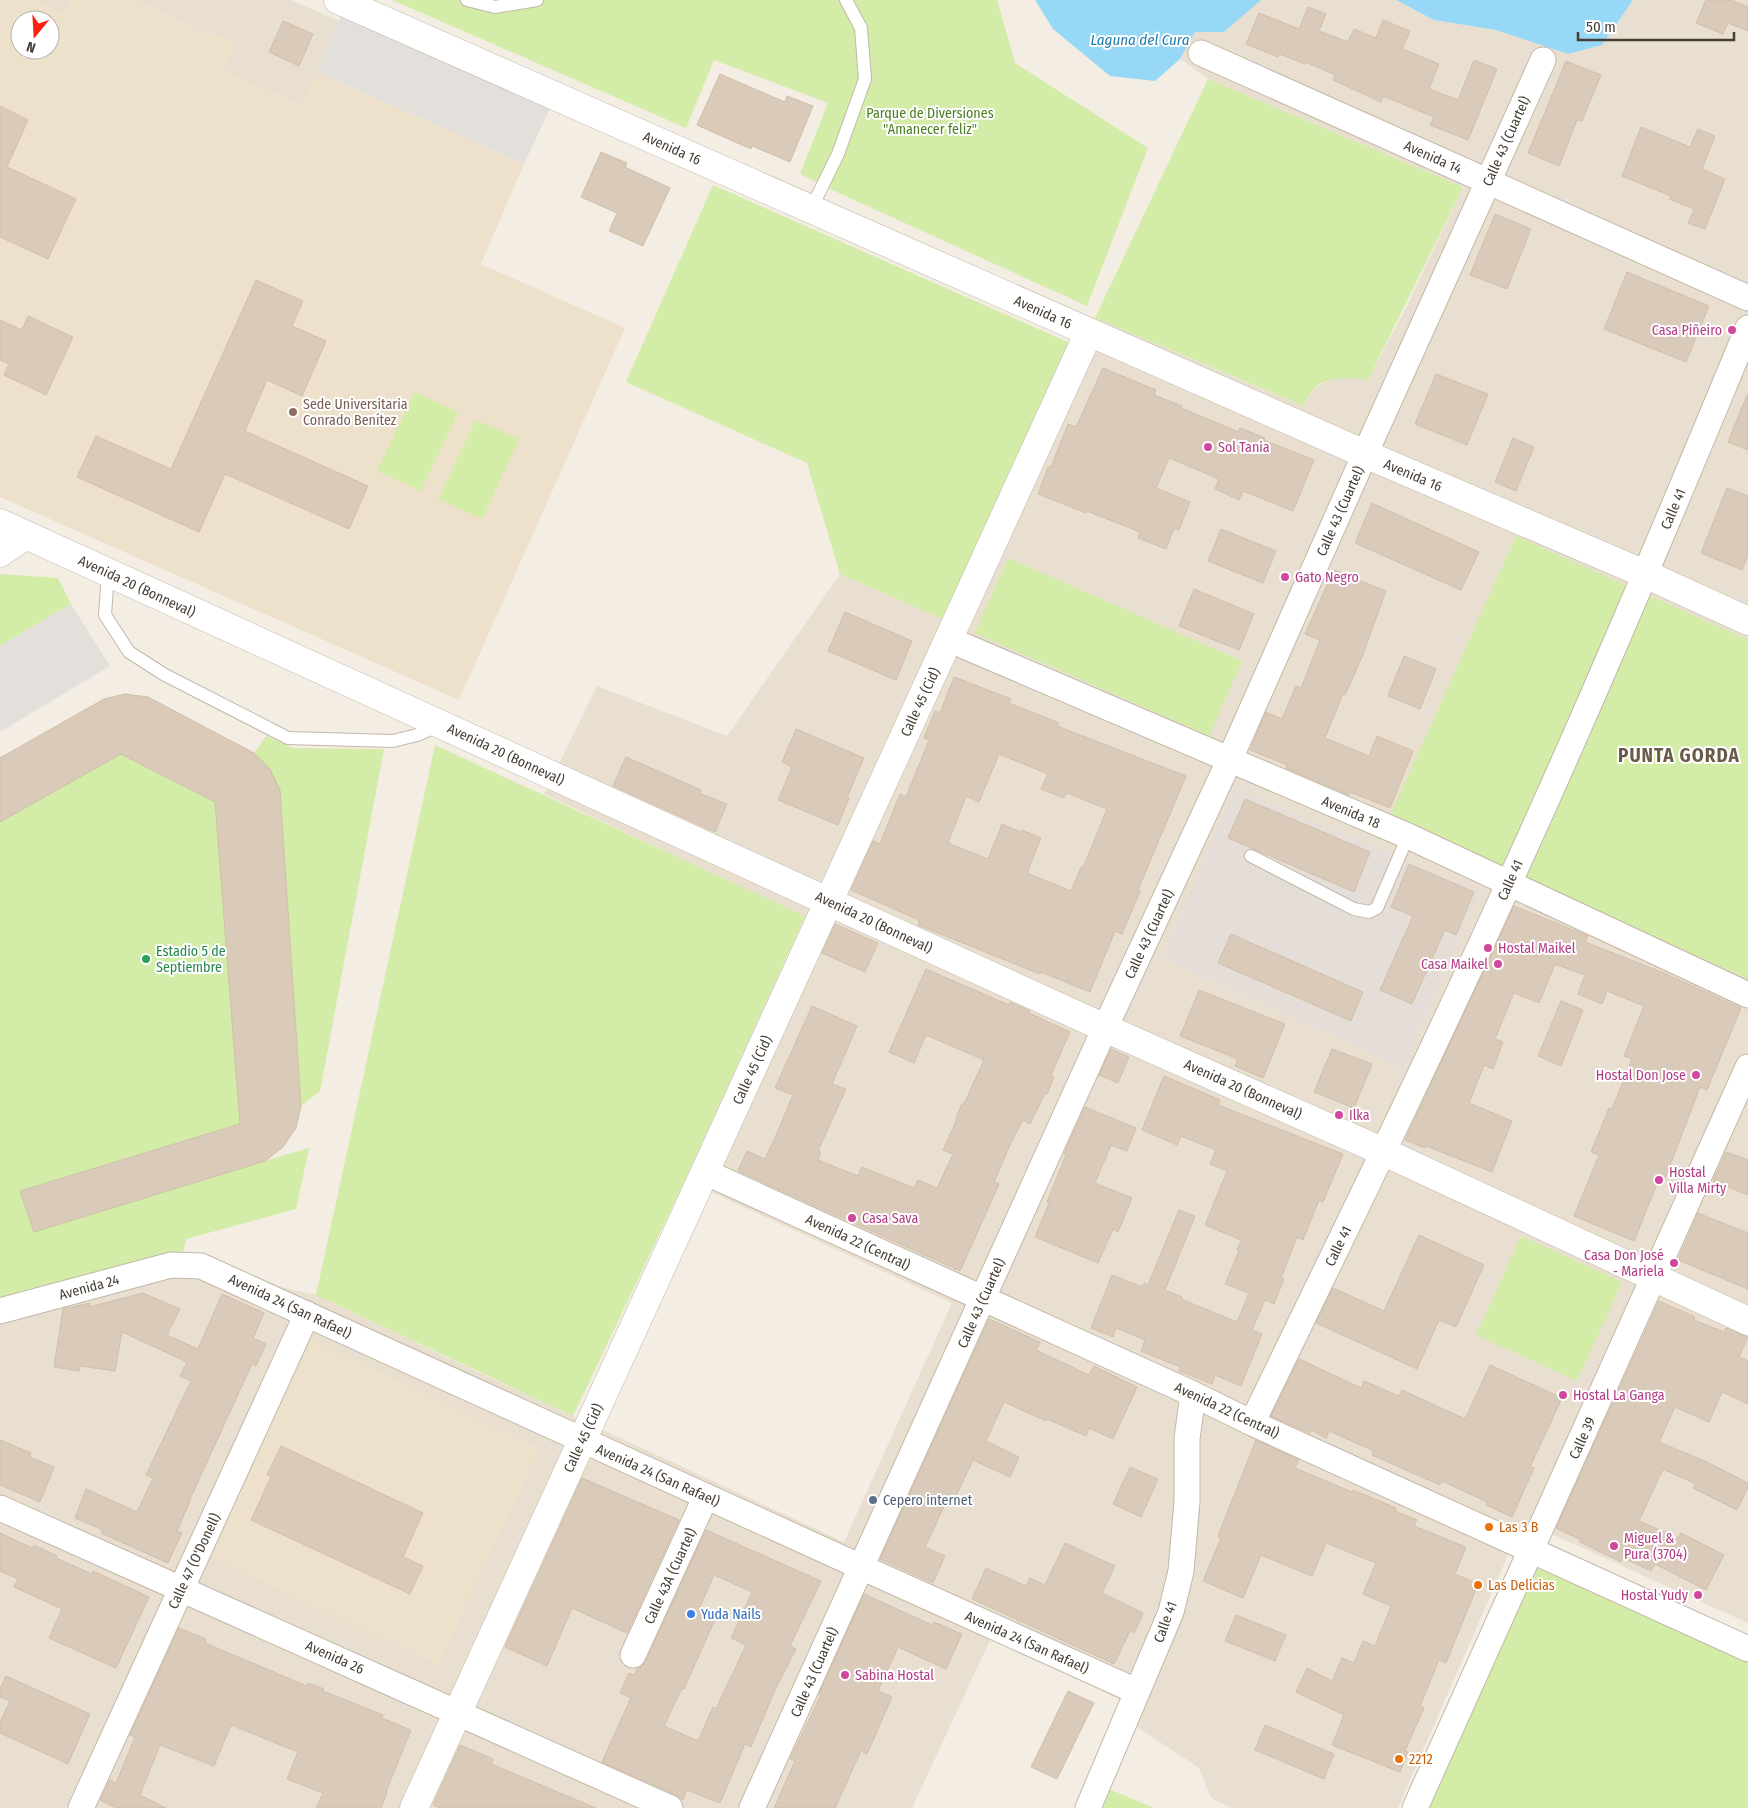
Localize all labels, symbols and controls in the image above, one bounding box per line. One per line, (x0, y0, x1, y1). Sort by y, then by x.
north arrow (10, 10, 60, 60)
scale bar (1578, 10, 1734, 42)
text: 50 m (1586, 18, 1616, 36)
water label: Laguna del Cura (1091, 31, 1190, 49)
text: N (25, 38, 38, 56)
street label: Calle 43 (Cuartel) (1479, 94, 1534, 189)
park label: Parque de Diversiones "Amanecer feliz" (866, 105, 994, 138)
street label: Avenida 16 (640, 128, 703, 169)
street label: Avenida 14 (1401, 137, 1464, 178)
street label: Avenida 16 (1011, 292, 1074, 333)
place label: Casa Piñeiro (1652, 322, 1722, 339)
marker: Casa Piñeiro (1726, 324, 1738, 336)
place label: Sede Universitaria Conrado Benítez (303, 396, 408, 429)
marker: Sede Universitaria Conrado Benítez (287, 406, 299, 418)
place label: Sol Tania (1218, 439, 1270, 456)
marker: Sol Tania (1202, 441, 1214, 453)
street label: Avenida 16 (1381, 456, 1444, 495)
street label: Calle 43 (Cuartel) (1313, 464, 1368, 559)
street label: Calle 41 (1657, 486, 1690, 532)
street label: Avenida 20 (Bonneval) (76, 552, 198, 621)
place label: Gato Negro (1295, 569, 1359, 586)
marker: Gato Negro (1279, 571, 1291, 583)
street label: Calle 45 (Cid) (897, 665, 944, 739)
street label: Avenida 20 (Bonneval) (445, 720, 567, 789)
district label: PUNTA GORDA (1618, 744, 1740, 767)
street label: Avenida 18 (1319, 793, 1382, 832)
street label: Calle 41 (1494, 857, 1527, 903)
street label: Calle 43 (Cuartel) (1121, 887, 1178, 982)
street label: Avenida 20 (Bonneval) (813, 888, 935, 957)
place label: Hostal Maikel (1498, 940, 1576, 957)
marker: Hostal Maikel (1482, 942, 1494, 954)
place label: Estadio 5 de Septiembre (156, 943, 226, 976)
marker: Estadio 5 de Septiembre (140, 953, 152, 965)
place label: Casa Maikel (1421, 956, 1488, 973)
marker: Casa Maikel (1492, 958, 1504, 970)
street label: Calle 45 (Cid) (729, 1033, 776, 1107)
street label: Avenida 20 (Bonneval) (1181, 1056, 1304, 1123)
place label: Hostal Don Jose (1596, 1067, 1686, 1084)
marker: Hostal Don Jose (1690, 1069, 1702, 1081)
place label: Ilka (1349, 1107, 1370, 1124)
marker: Ilka (1333, 1109, 1345, 1121)
place label: Hostal Villa Mirty (1669, 1164, 1727, 1197)
marker: Hostal Villa Mirty (1653, 1174, 1665, 1186)
place label: Casa Sava (862, 1210, 918, 1227)
street label: Avenida 22 (Central) (803, 1211, 913, 1274)
marker: Casa Sava (846, 1212, 858, 1224)
street label: Calle 41 (1321, 1223, 1355, 1269)
place label: Casa Don José - Mariela (1584, 1247, 1664, 1280)
street label: Calle 43 (Cuartel) (954, 1256, 1009, 1351)
marker: Casa Don José - Mariela (1668, 1257, 1680, 1269)
street label: Avenida 24 (57, 1271, 121, 1304)
street label: Avenida 24 (San Rafael) (226, 1271, 354, 1342)
street label: Avenida 22 (Central) (1172, 1379, 1282, 1442)
place label: Hostal La Ganga (1573, 1387, 1665, 1404)
marker: Hostal La Ganga (1557, 1389, 1569, 1401)
street label: Calle 45 (Cid) (560, 1401, 607, 1475)
street label: Calle 39 (1566, 1414, 1599, 1462)
street label: Avenida 24 (San Rafael) (593, 1441, 722, 1510)
place label: Cepero internet (883, 1492, 973, 1509)
marker: Cepero internet (867, 1494, 879, 1506)
street label: Calle 47 (O'Donell) (165, 1511, 224, 1612)
place label: Las 3 B (1499, 1519, 1539, 1536)
marker: Las 3 B (1483, 1521, 1495, 1533)
street label: Calle 43A (Cuartel) (641, 1526, 700, 1627)
place label: Miguel & Pura (3704) (1624, 1530, 1687, 1563)
marker: Miguel & Pura (3704) (1608, 1540, 1620, 1552)
place label: Las Delicias (1488, 1577, 1555, 1594)
marker: Las Delicias (1472, 1579, 1484, 1591)
place label: Hostal Yudy (1621, 1587, 1689, 1604)
marker: Hostal Yudy (1692, 1589, 1704, 1601)
street label: Calle 41 (1150, 1599, 1181, 1645)
place label: Yuda Nails (701, 1606, 761, 1623)
marker: Yuda Nails (685, 1608, 697, 1620)
street label: Avenida 24 (San Rafael) (962, 1608, 1091, 1677)
street label: Calle 43 (Cuartel) (787, 1625, 842, 1720)
street label: Avenida 26 (303, 1637, 367, 1678)
place label: Sabina Hostal (855, 1667, 934, 1684)
marker: Sabina Hostal (839, 1669, 851, 1681)
place label: 2212 (1409, 1751, 1433, 1768)
marker: 2212 (1393, 1753, 1405, 1765)

